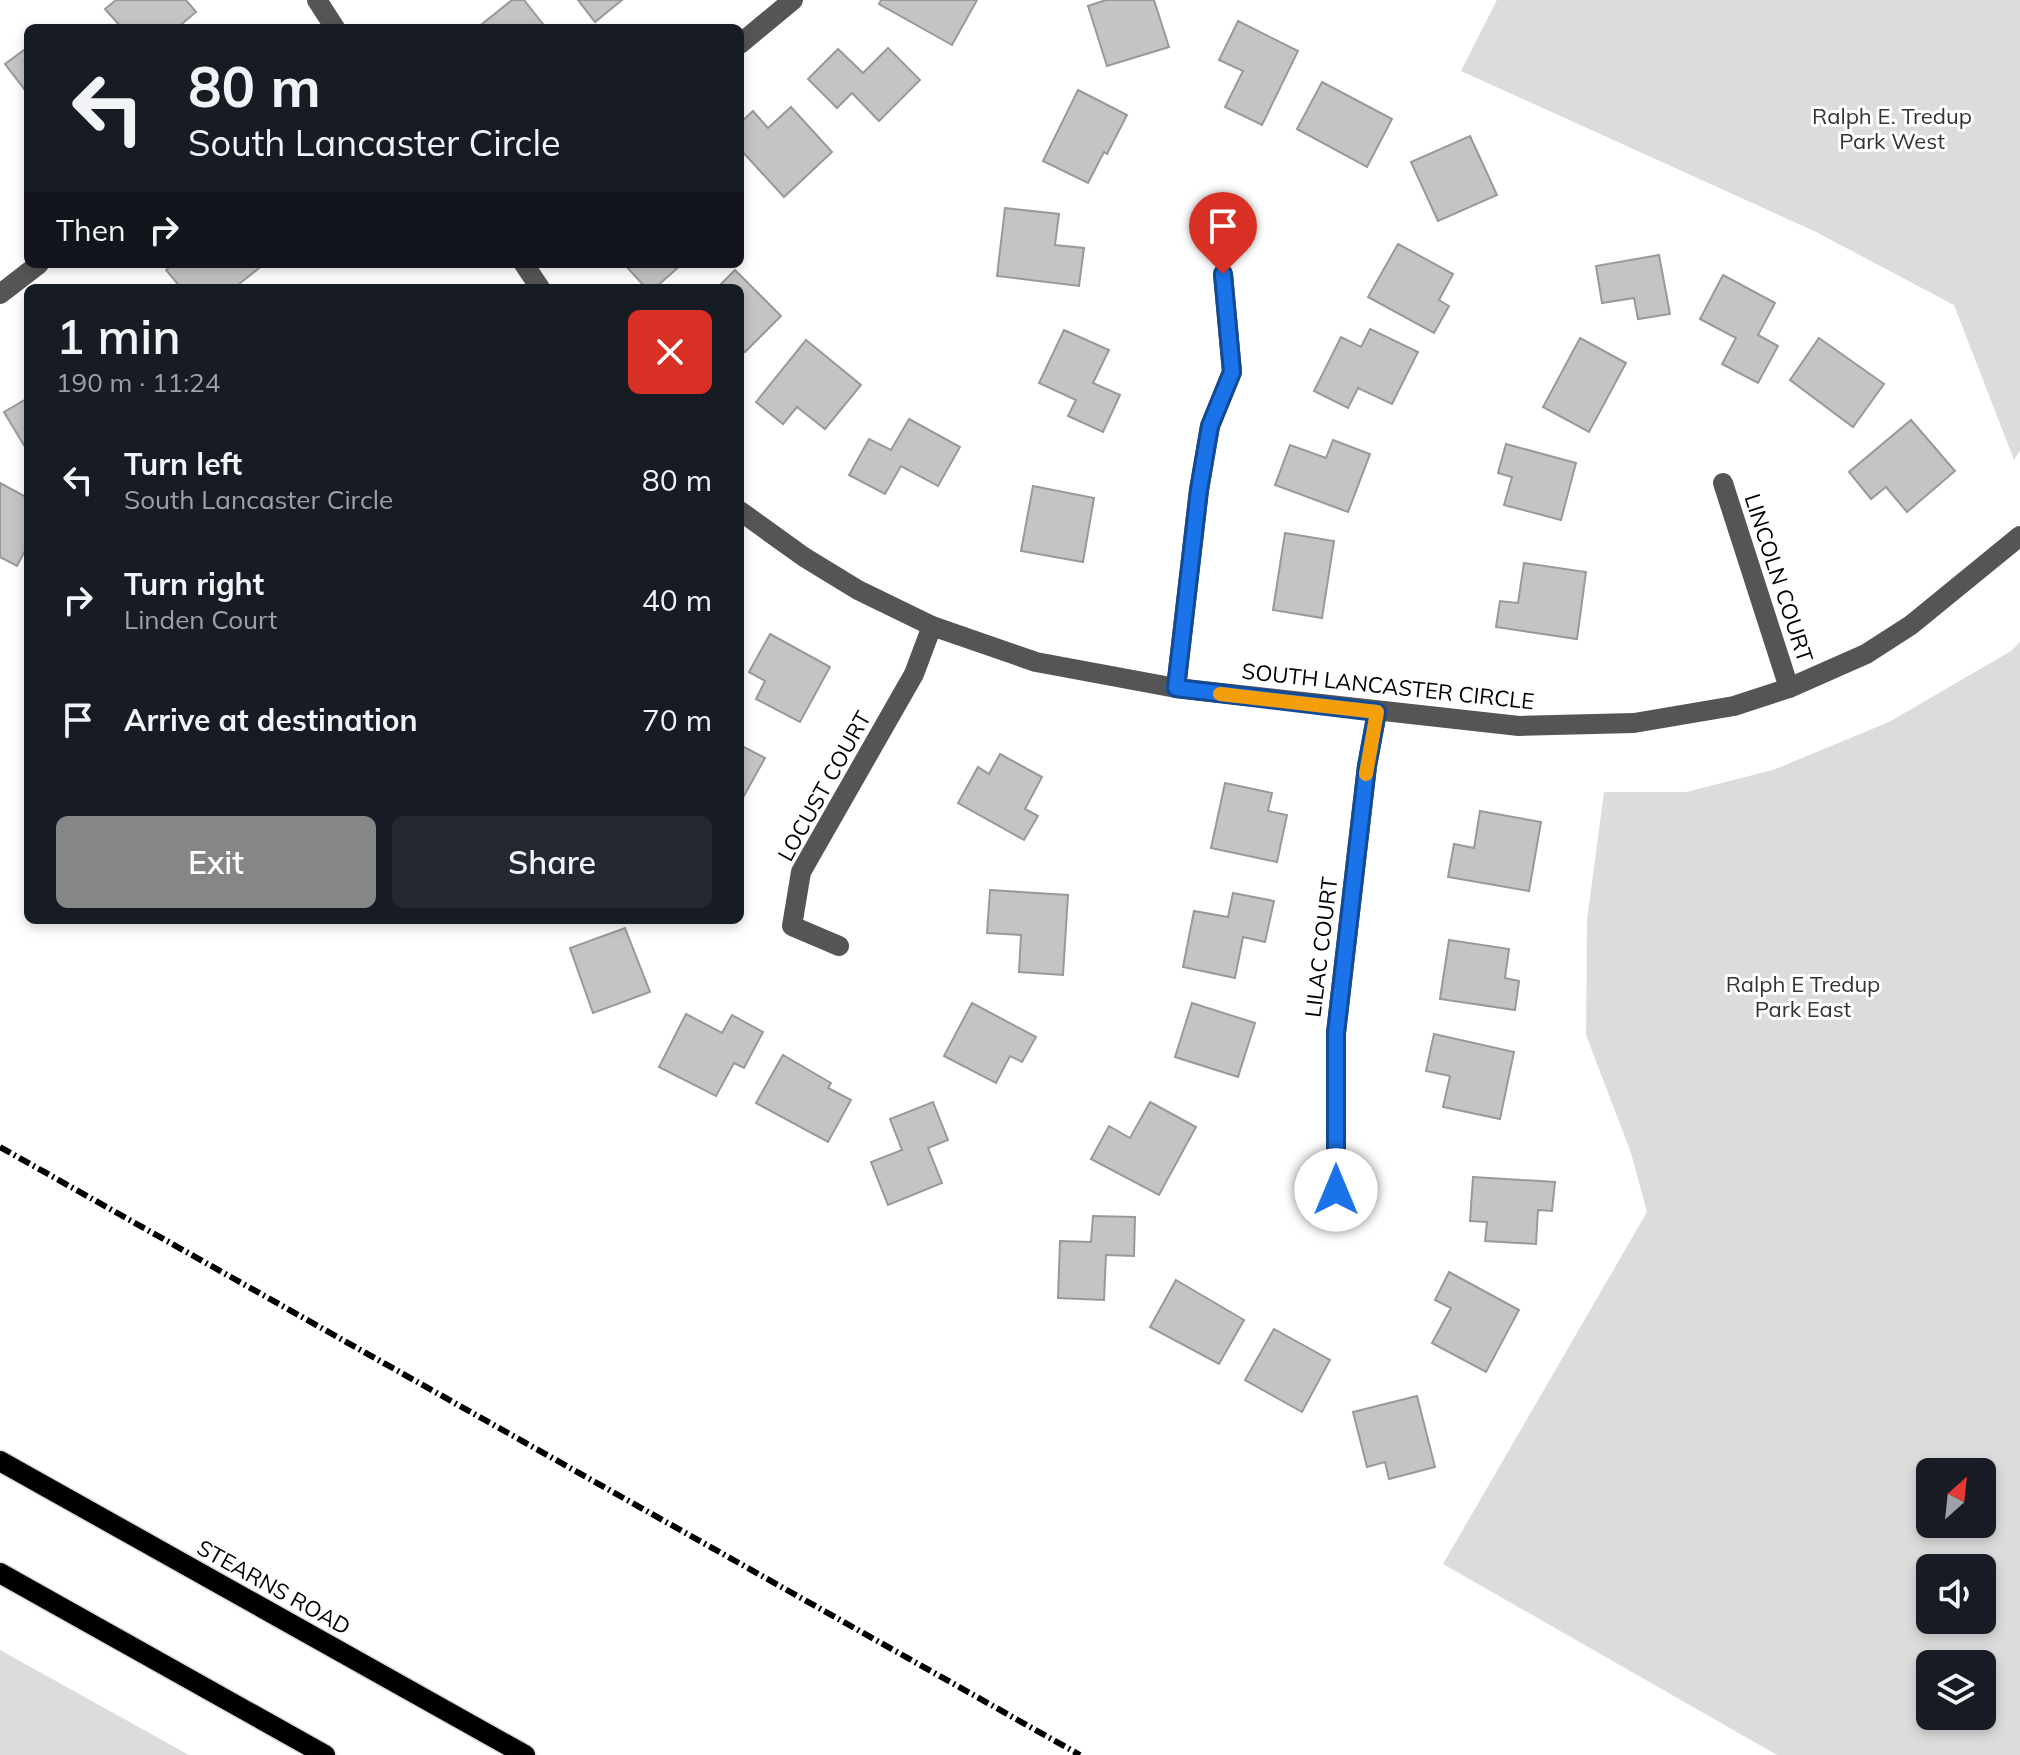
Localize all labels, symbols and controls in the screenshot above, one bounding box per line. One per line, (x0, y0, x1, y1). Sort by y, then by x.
text: 80 m (188, 51, 321, 121)
icon: left (56, 56, 160, 160)
park label: Ralph E. Tredup Park West (1812, 102, 1972, 155)
text: South Lancaster Circle (188, 120, 561, 165)
pin (1189, 192, 1257, 274)
icon: arrive (1201, 204, 1245, 248)
icon: right (142, 208, 186, 252)
text: Then (56, 211, 126, 249)
text: 1 min (56, 306, 181, 366)
button: close (628, 310, 712, 394)
text: 190 m · 11:24 (56, 366, 220, 399)
text: Turn left (124, 445, 242, 483)
icon: left (56, 458, 100, 502)
text: 80 m (642, 461, 712, 499)
text: South Lancaster Circle (124, 483, 393, 516)
street label: LINCOLN COURT (1739, 490, 1819, 666)
text: Turn right (124, 565, 264, 603)
icon: right (56, 578, 100, 622)
text: 40 m (642, 581, 712, 619)
text: Linden Court (124, 603, 277, 636)
street label: SOUTH LANCASTER CIRCLE (1240, 657, 1536, 715)
icon: arrive (56, 698, 100, 742)
text: Arrive at destination (124, 701, 418, 739)
text: 70 m (642, 701, 712, 739)
street label: LOCUST COURT (771, 706, 877, 866)
button: Exit (56, 816, 376, 908)
button: Share (392, 816, 712, 908)
street label: LILAC COURT (1298, 875, 1344, 1019)
park label: Ralph E Tredup Park East (1726, 970, 1880, 1023)
position arrow (1294, 1148, 1378, 1232)
north arrow (1916, 1458, 1996, 1538)
map controls (1916, 1458, 1996, 1730)
street label: STEARNS ROAD (192, 1533, 356, 1641)
button: sound (1916, 1554, 1996, 1634)
button: layers (1916, 1650, 1996, 1730)

